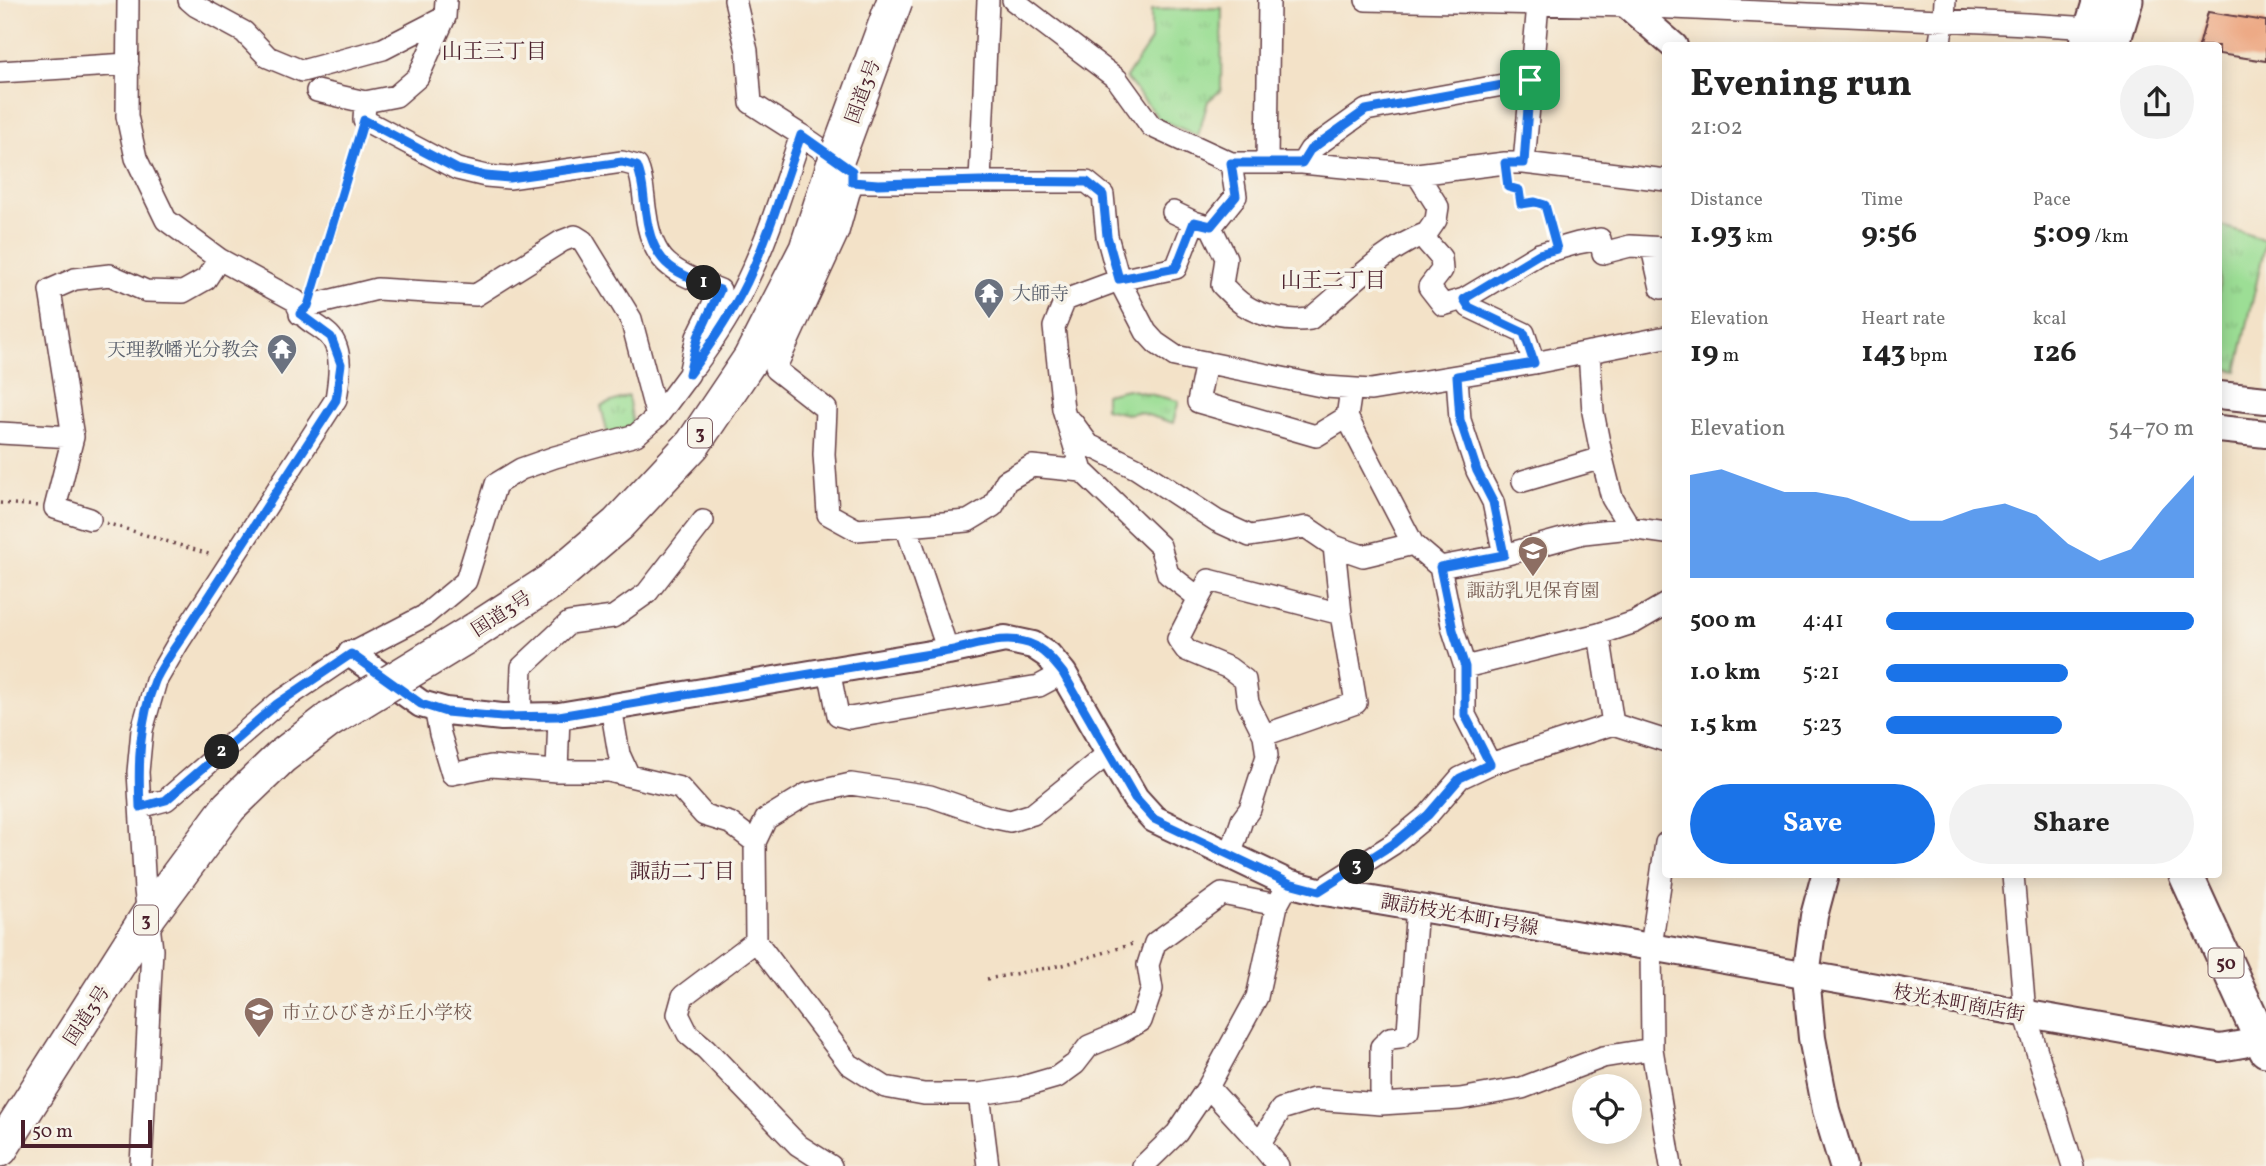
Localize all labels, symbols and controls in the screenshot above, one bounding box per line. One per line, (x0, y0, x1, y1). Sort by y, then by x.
district label: 山王三丁目 (442, 38, 547, 67)
pin (1500, 50, 1560, 110)
street label: 国道3号 (840, 56, 888, 127)
text: Evening run (1690, 59, 1912, 112)
icon: arrive (1511, 61, 1549, 99)
button: share (2120, 65, 2194, 139)
text: 21:02 (1690, 112, 1743, 144)
text: Distance (1690, 187, 1763, 213)
text: Time (1861, 187, 1903, 213)
text: Pace (2033, 187, 2071, 213)
text: 1.93 (1690, 213, 1742, 255)
text: 9:56 (1861, 213, 1917, 255)
text: 5:09 (2033, 213, 2091, 255)
text: km (1742, 224, 1773, 250)
text: /km (2091, 224, 2129, 250)
pin: 1 (686, 266, 722, 300)
district label: 山王二丁目 (1281, 267, 1386, 296)
text: 1 (700, 269, 707, 295)
temple icon: 大師寺 (972, 276, 1006, 320)
place label: 大師寺 (1012, 282, 1069, 308)
text: Elevation (1690, 306, 1769, 332)
text: Heart rate (1861, 306, 1945, 332)
text: kcal (2033, 306, 2066, 332)
temple icon: 天理教幡光分教会 (265, 332, 299, 376)
text: 19 (1690, 332, 1719, 374)
text: 143 (1861, 332, 1906, 374)
text: 126 (2033, 332, 2077, 374)
place label: 天理教幡光分教会 (107, 338, 259, 364)
text: m (1719, 343, 1739, 369)
text: bpm (1906, 343, 1948, 369)
text: Elevation (1690, 413, 1786, 445)
text: 54–70 m (2108, 413, 2194, 445)
road number: 3 (688, 418, 712, 447)
school or university icon: 諏訪乳児保育園 (1516, 534, 1550, 578)
place label: 諏訪乳児保育園 (1466, 579, 1600, 605)
street label: 国道3号 (467, 586, 537, 644)
text: 500 m (1690, 605, 1756, 637)
text: 4:41 (1802, 605, 1844, 637)
text: 1.0 km (1690, 657, 1761, 689)
text: 5:21 (1802, 657, 1840, 689)
text: 1.5 km (1690, 709, 1757, 741)
text: 5:23 (1802, 709, 1842, 741)
pin: 2 (204, 734, 240, 770)
text: 2 (217, 738, 226, 764)
button: Save (1690, 784, 1935, 864)
button: Share (1949, 784, 2194, 864)
pin: 3 (1340, 850, 1374, 884)
text: 3 (1352, 853, 1361, 879)
district label: 諏訪二丁目 (630, 858, 735, 887)
street label: 諏訪枝光本町1号線 (1379, 889, 1540, 943)
road number: 3 (134, 905, 158, 934)
road number: 50 (2208, 948, 2244, 978)
street label: 枝光本町商店街 (1891, 980, 2026, 1028)
street label: 国道3号 (59, 981, 117, 1051)
school or university icon: 市立ひびきが丘小学校 (242, 995, 276, 1039)
place label: 市立ひびきが丘小学校 (282, 1001, 472, 1027)
map controls (1572, 1074, 1642, 1144)
button: locate (1572, 1074, 1642, 1144)
scale bar (21, 1117, 152, 1149)
text: 50 m (32, 1119, 73, 1145)

